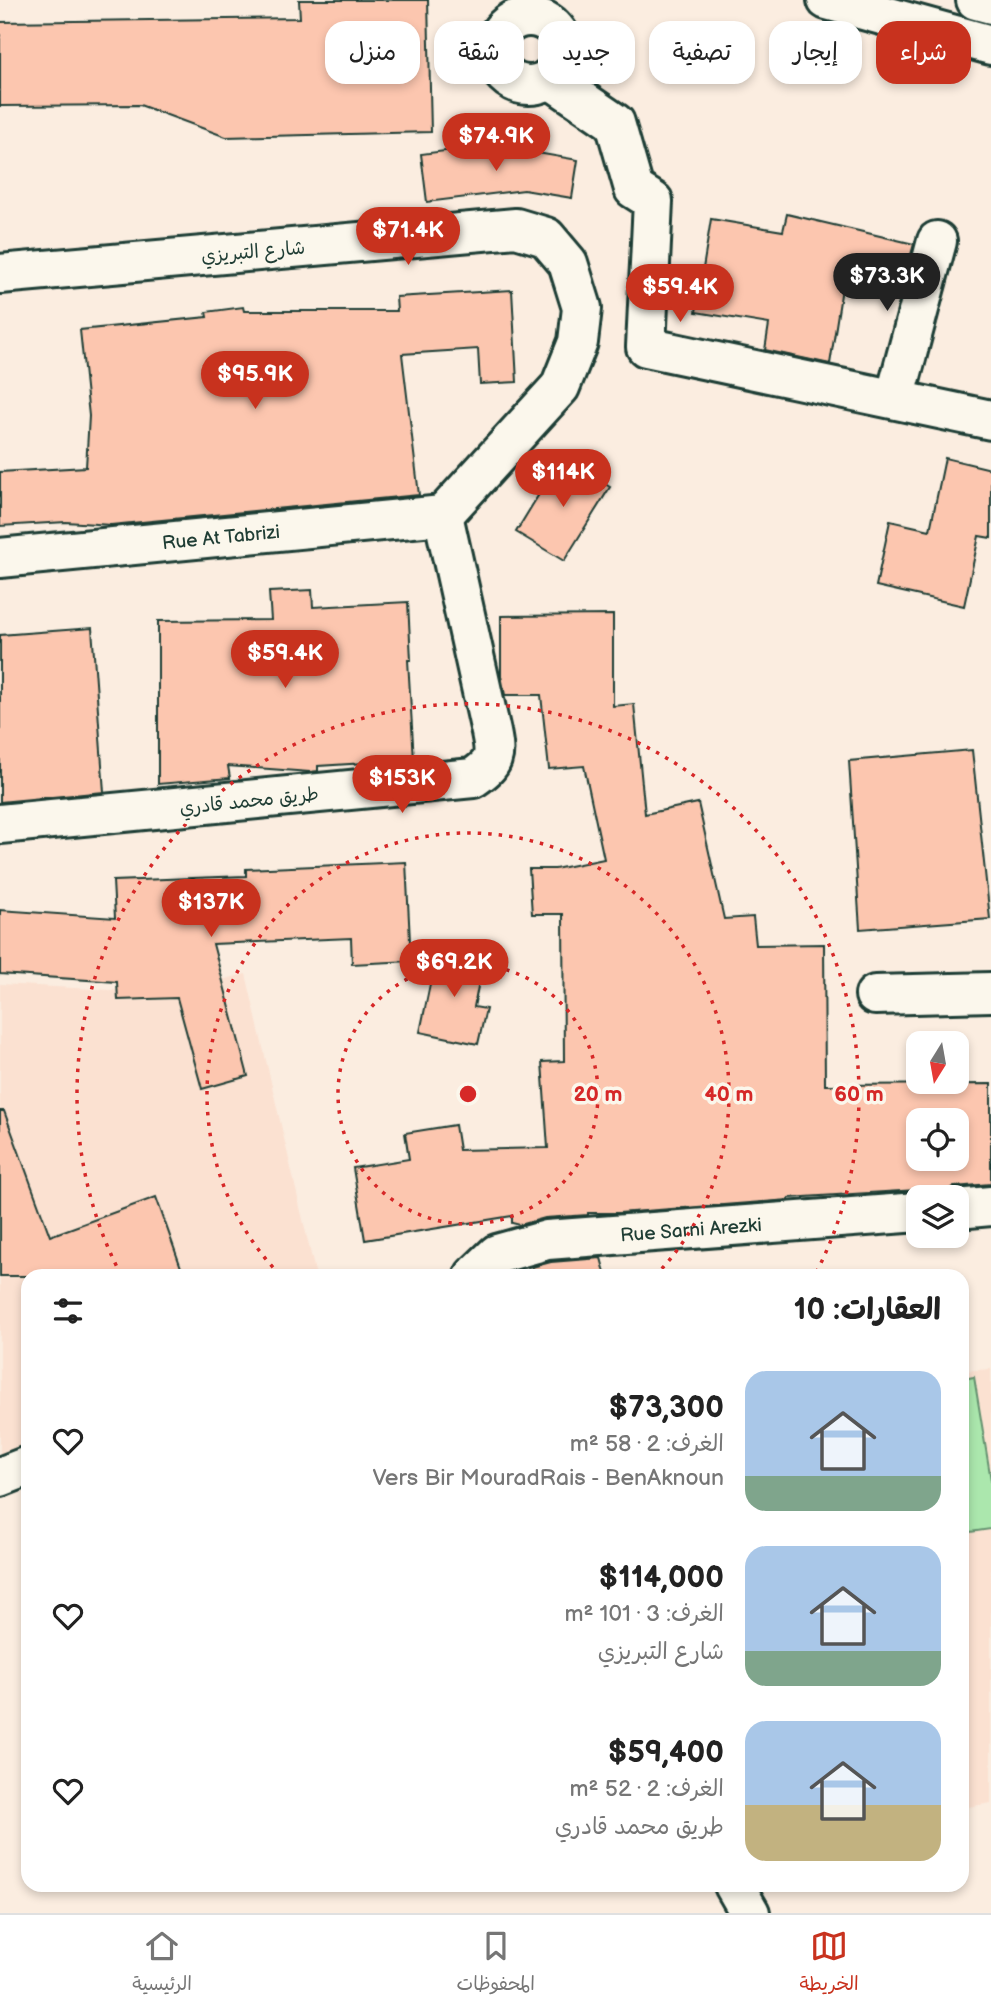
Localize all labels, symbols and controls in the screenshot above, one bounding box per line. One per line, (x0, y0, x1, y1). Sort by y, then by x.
chip: منزل (325, 21, 420, 84)
chip: شقة (434, 21, 524, 84)
chip: جديد (538, 21, 635, 84)
chip: تصفية (649, 21, 755, 84)
chip: إيجار (769, 21, 862, 84)
chip: شراء (876, 21, 971, 84)
pin: $74.9K (439, 114, 553, 173)
text: $74.9K (458, 122, 534, 150)
pin: $71.4K (351, 208, 465, 267)
text: $71.4K (372, 216, 444, 244)
street label: شارع التبريزي (200, 236, 306, 270)
pin: $73.3K (830, 254, 944, 313)
text: $73.3K (849, 262, 925, 290)
pin: $59.4K (623, 264, 737, 324)
text: $59.4K (642, 273, 718, 301)
pin: $95.9K (198, 352, 312, 411)
text: $95.9K (217, 360, 293, 388)
pin: $114K (514, 449, 612, 509)
text: $114K (531, 458, 595, 486)
street label: Rue At Tabrizi (161, 521, 281, 555)
pin: $59.4K (228, 630, 342, 690)
text: $59.4K (247, 639, 323, 667)
pin: $153K (353, 756, 451, 815)
text: $153K (368, 764, 436, 792)
street label: طريق محمد قادري (178, 783, 320, 822)
pin: $137K (162, 880, 260, 939)
text: $137K (178, 888, 244, 916)
pin: $69.2K (397, 940, 511, 999)
text: $69.2K (415, 948, 493, 976)
north arrow (906, 1031, 970, 1094)
map controls (906, 1031, 969, 1248)
centre of rings (456, 1082, 480, 1106)
text: 20 m (574, 1082, 622, 1107)
text: 40 m (704, 1082, 754, 1107)
text: 60 m (834, 1082, 884, 1107)
button: locate (906, 1108, 969, 1171)
button: layers (906, 1185, 969, 1248)
street label: Rue Sarni Arezki (619, 1214, 763, 1247)
icon: filters (49, 1292, 87, 1330)
text: العقارات: 10 (794, 1292, 941, 1328)
text: $73,300 (609, 1390, 724, 1426)
icon: home (801, 1399, 885, 1483)
icon: heart (49, 1422, 87, 1460)
text: الغرف: 2 · 58 m² (570, 1430, 724, 1458)
text: Vers Bir MouradRais - BenAknoun (372, 1464, 724, 1492)
text: $114,000 (599, 1560, 724, 1596)
icon: home (801, 1574, 885, 1658)
icon: heart (49, 1597, 87, 1635)
text: الغرف: 3 · 101 m² (564, 1600, 724, 1628)
text: شارع التبريزي (598, 1638, 724, 1666)
text: $59,400 (608, 1735, 724, 1771)
icon: home (801, 1749, 885, 1833)
icon: heart (49, 1772, 87, 1810)
text: الغرف: 2 · 52 m² (570, 1775, 724, 1803)
text: طريق محمد قادري (555, 1813, 724, 1841)
tab: الرئيسية (132, 1927, 192, 2000)
tab: المحفوظات (457, 1927, 535, 2000)
tab: الخريطة (799, 1927, 859, 2000)

